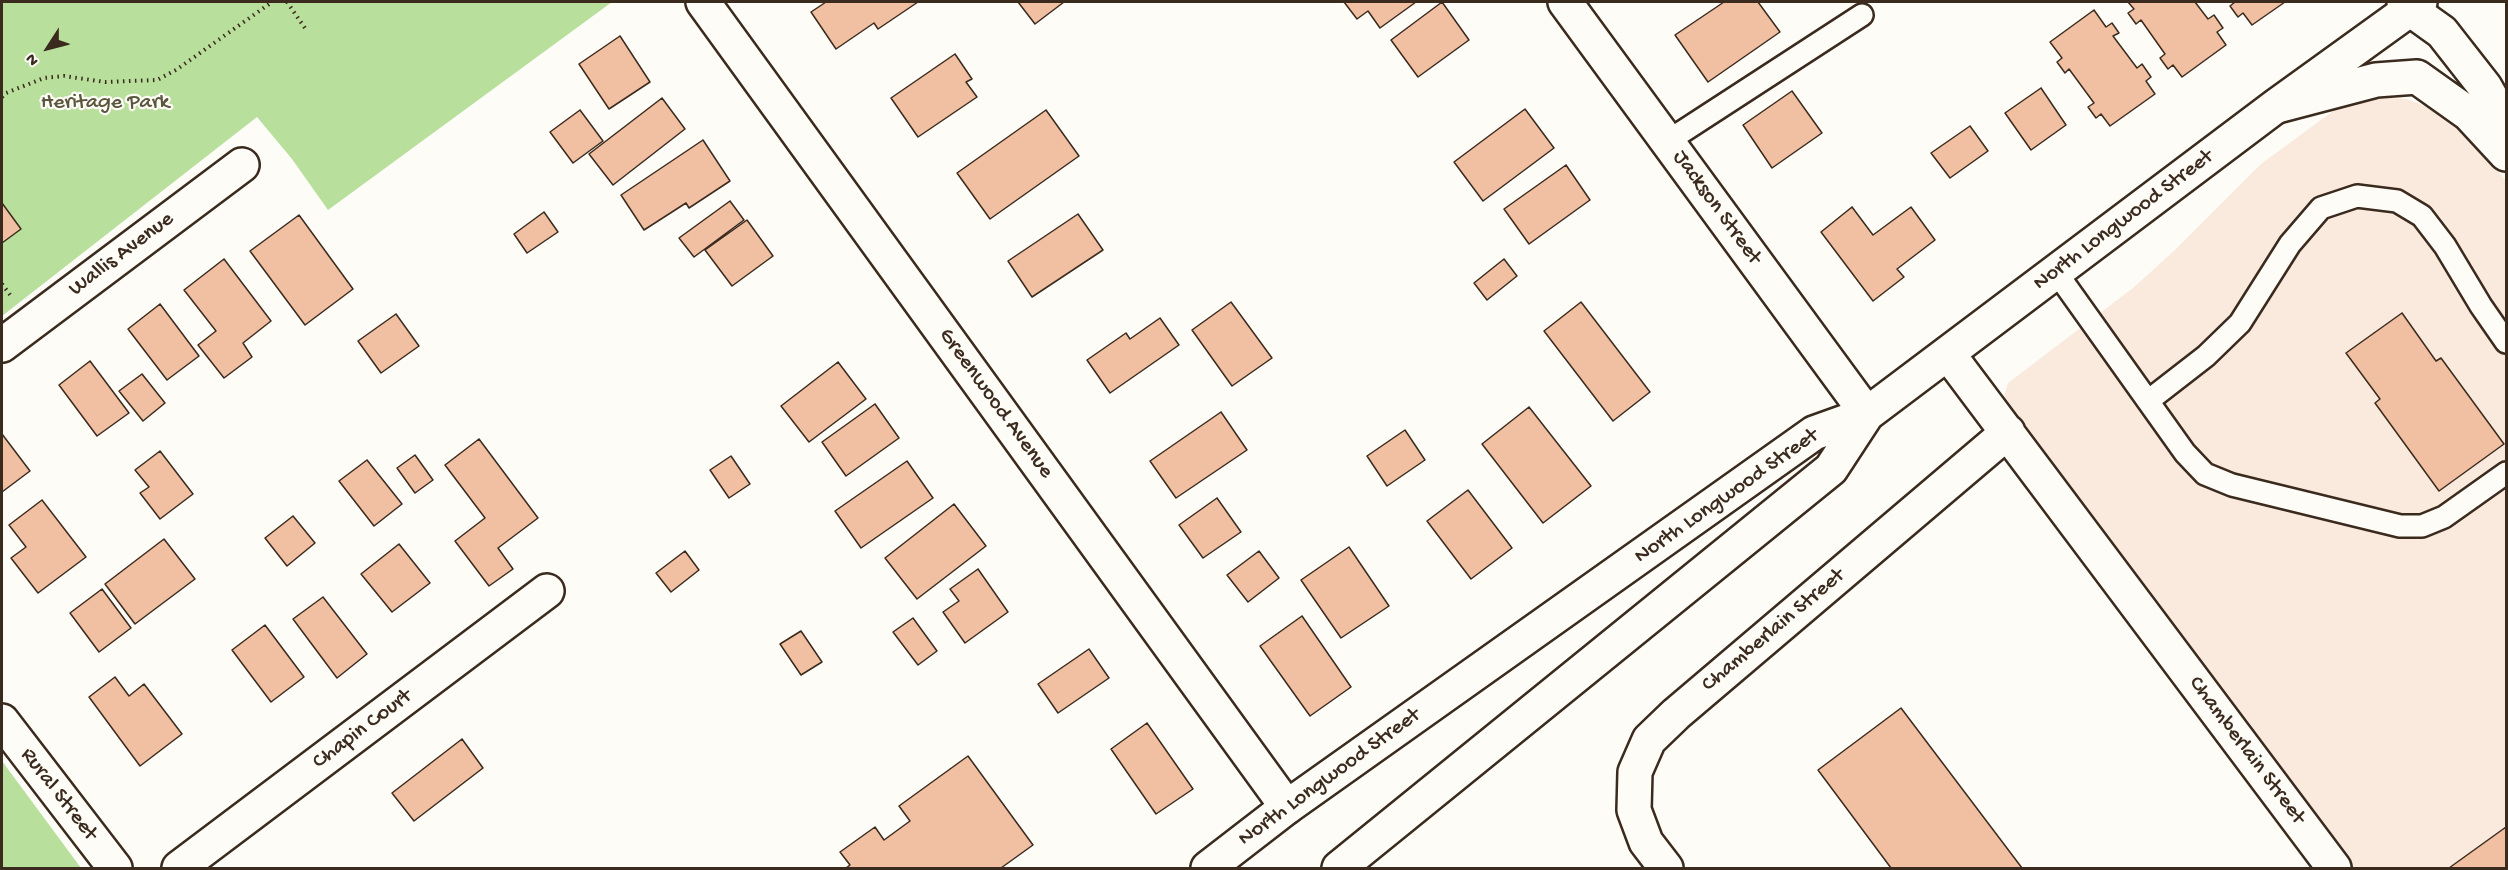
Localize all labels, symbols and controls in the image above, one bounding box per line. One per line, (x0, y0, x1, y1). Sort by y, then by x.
north arrow (18, 18, 78, 78)
text: N (22, 49, 44, 69)
park label: Heritage Park (41, 91, 169, 117)
street label: North Longwood Street (2029, 145, 2219, 297)
street label: Jackson Street (1666, 146, 1766, 270)
street label: Wallis Avenue (64, 207, 180, 303)
street label: Greenwood Avenue (932, 324, 1058, 484)
street label: North Longwood Street (1630, 423, 1824, 571)
street label: Chamberlain Street (1697, 564, 1851, 698)
street label: Chamberlain Street (2182, 672, 2310, 830)
street label: Chapin Court (308, 684, 418, 776)
street label: North Longwood Street (1234, 703, 1426, 853)
street label: Rural Street (14, 743, 102, 847)

